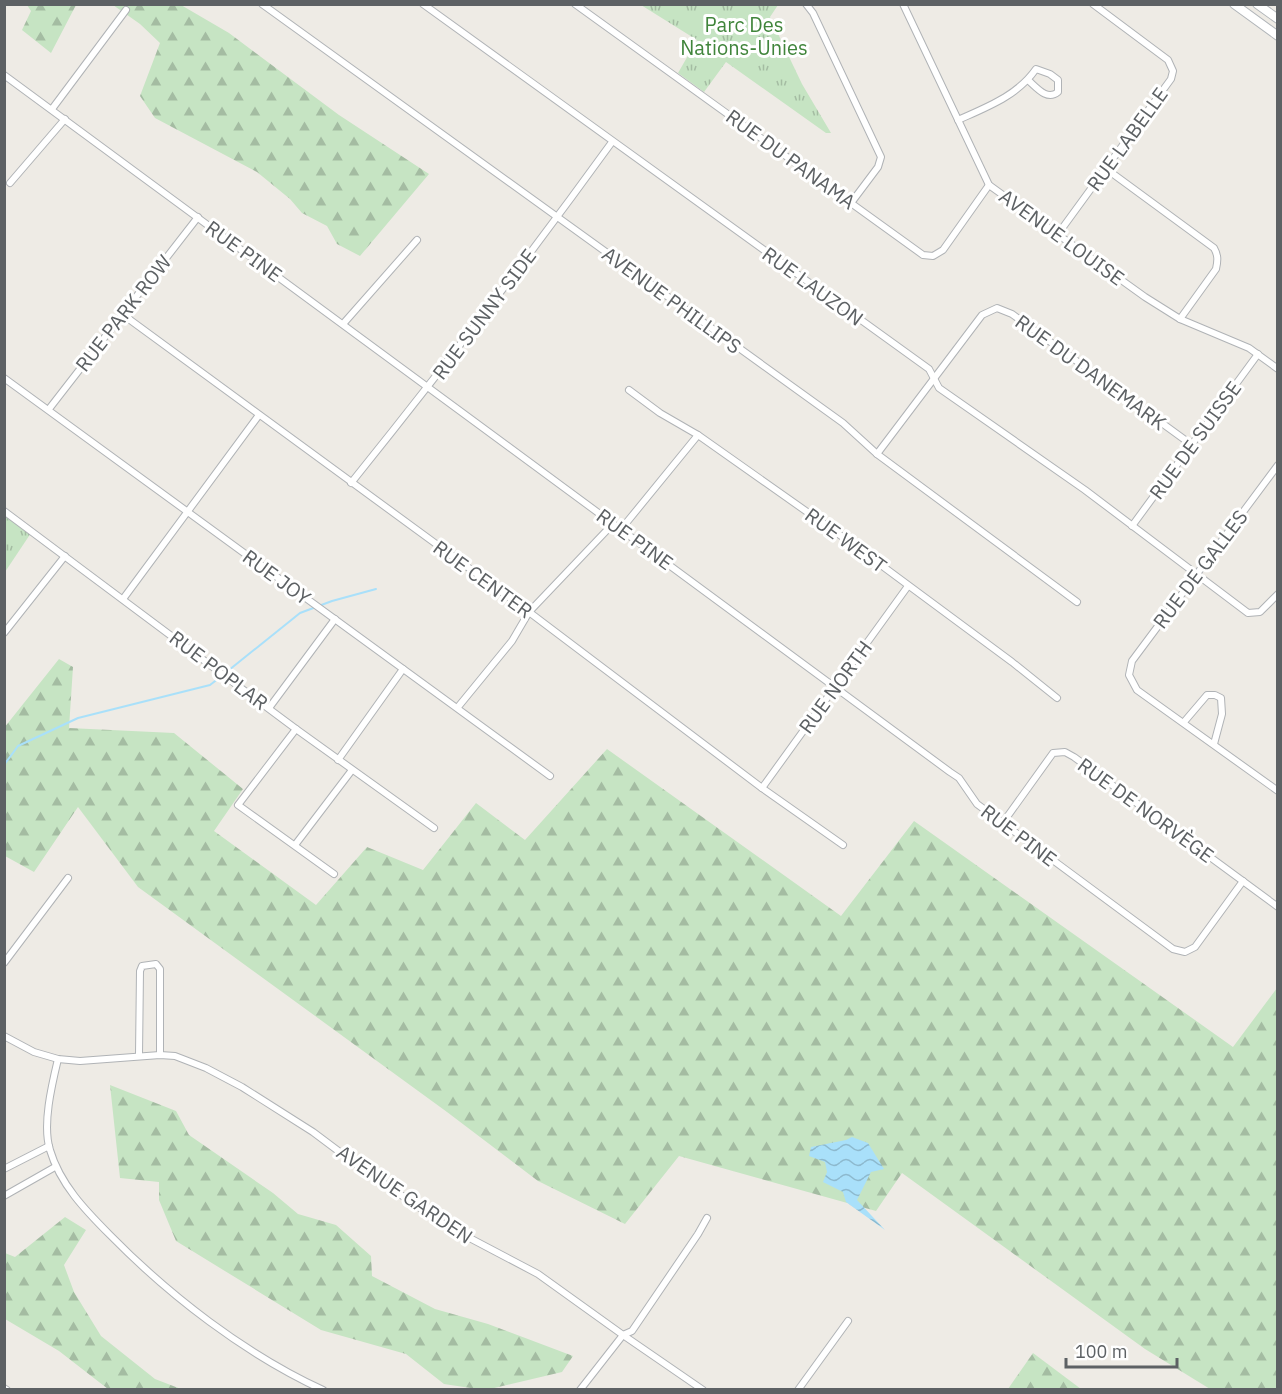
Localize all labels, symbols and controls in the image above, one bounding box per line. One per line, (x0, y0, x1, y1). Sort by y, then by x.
park label: Parc Des Nations-Unies (680, 11, 808, 61)
street label: RUE LABELLE (1080, 82, 1174, 196)
street label: RUE DU PANAMA (721, 103, 861, 215)
street label: AVENUE LOUISE (994, 182, 1130, 292)
street label: RUE PINE (200, 214, 288, 288)
street label: AVENUE PHILLIPS (597, 240, 747, 360)
street label: RUE LAUZON (757, 240, 869, 332)
street label: RUE SUNNY SIDE (426, 243, 542, 385)
street label: RUE PARK ROW (69, 249, 177, 377)
street label: RUE DU DANEMARK (1010, 308, 1172, 436)
street label: RUE DE SUISSE (1143, 375, 1247, 505)
street label: RUE WEST (800, 501, 892, 579)
street label: RUE PINE (591, 502, 679, 576)
street label: RUE DE GALLES (1146, 504, 1254, 634)
street label: RUE CENTER (428, 534, 538, 624)
street label: RUE JOY (237, 543, 317, 611)
street label: RUE POPLAR (164, 624, 274, 716)
street label: RUE NORTH (792, 635, 878, 739)
street label: RUE DE NORVÈGE (1072, 751, 1220, 869)
street label: RUE PINE (976, 798, 1062, 872)
street label: AVENUE GARDEN (332, 1138, 478, 1250)
scale bar (1066, 1331, 1177, 1369)
text: 100 m (1075, 1340, 1127, 1363)

